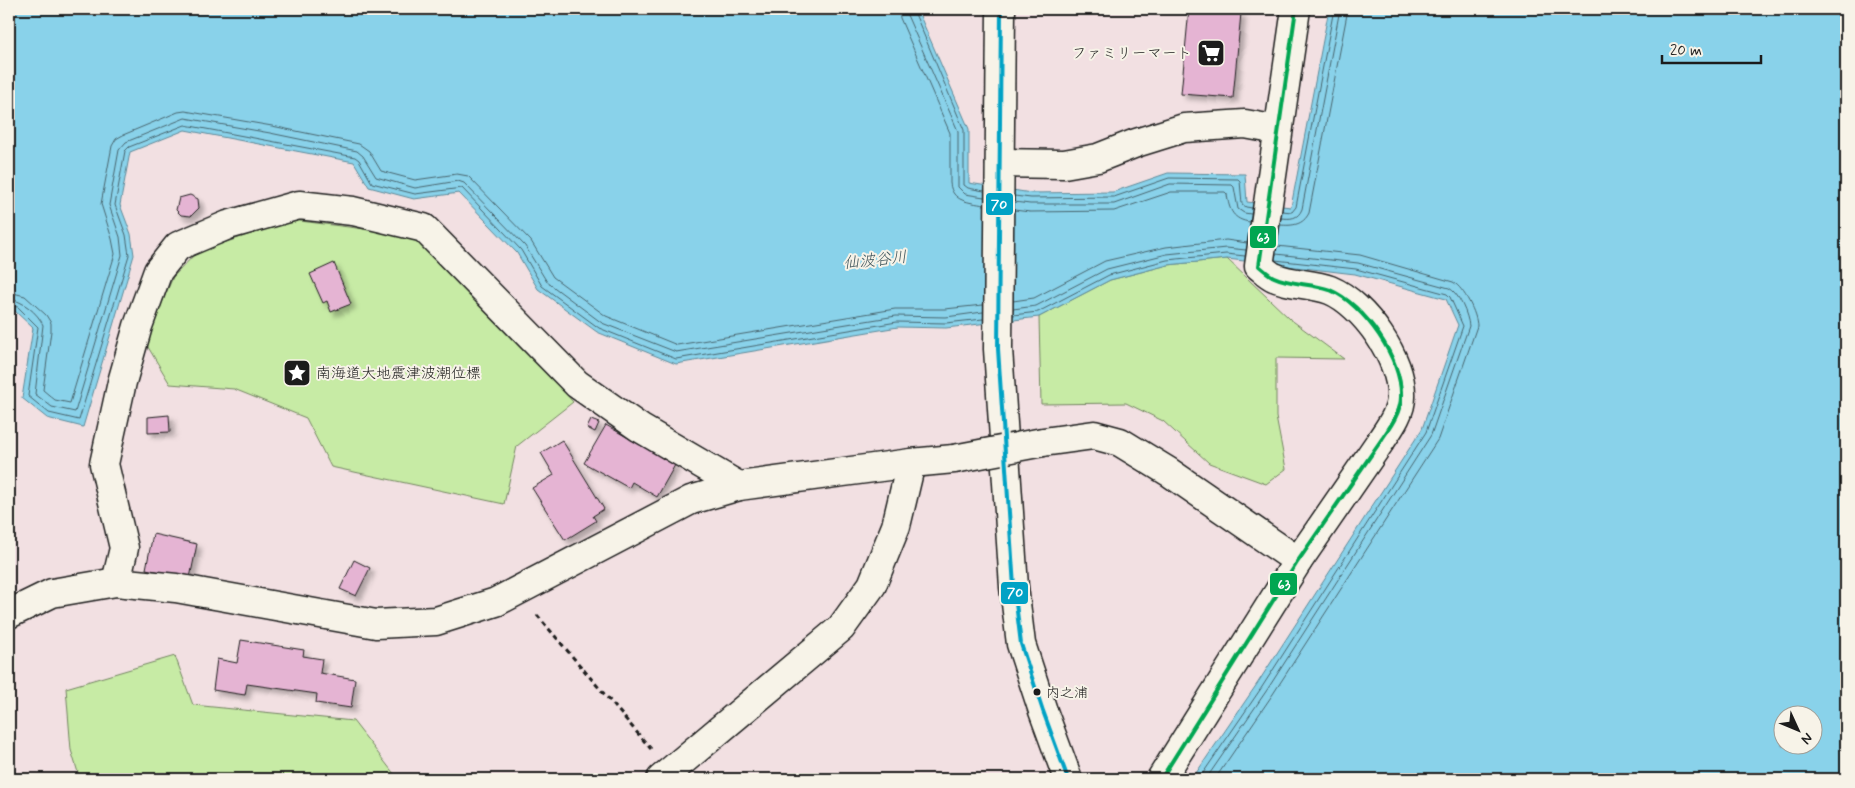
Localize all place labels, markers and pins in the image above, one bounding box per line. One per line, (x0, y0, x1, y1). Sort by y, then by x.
supermarket icon: ファミリーマート (1196, 38, 1226, 68)
place label: ファミリーマート (1072, 44, 1192, 64)
place icon: 南海道大地震津波潮位標 (282, 358, 312, 388)
place label: 南海道大地震津波潮位標 (316, 364, 481, 384)
place label: 内之浦 (1046, 684, 1088, 702)
marker: 内之浦 (1032, 687, 1042, 697)

